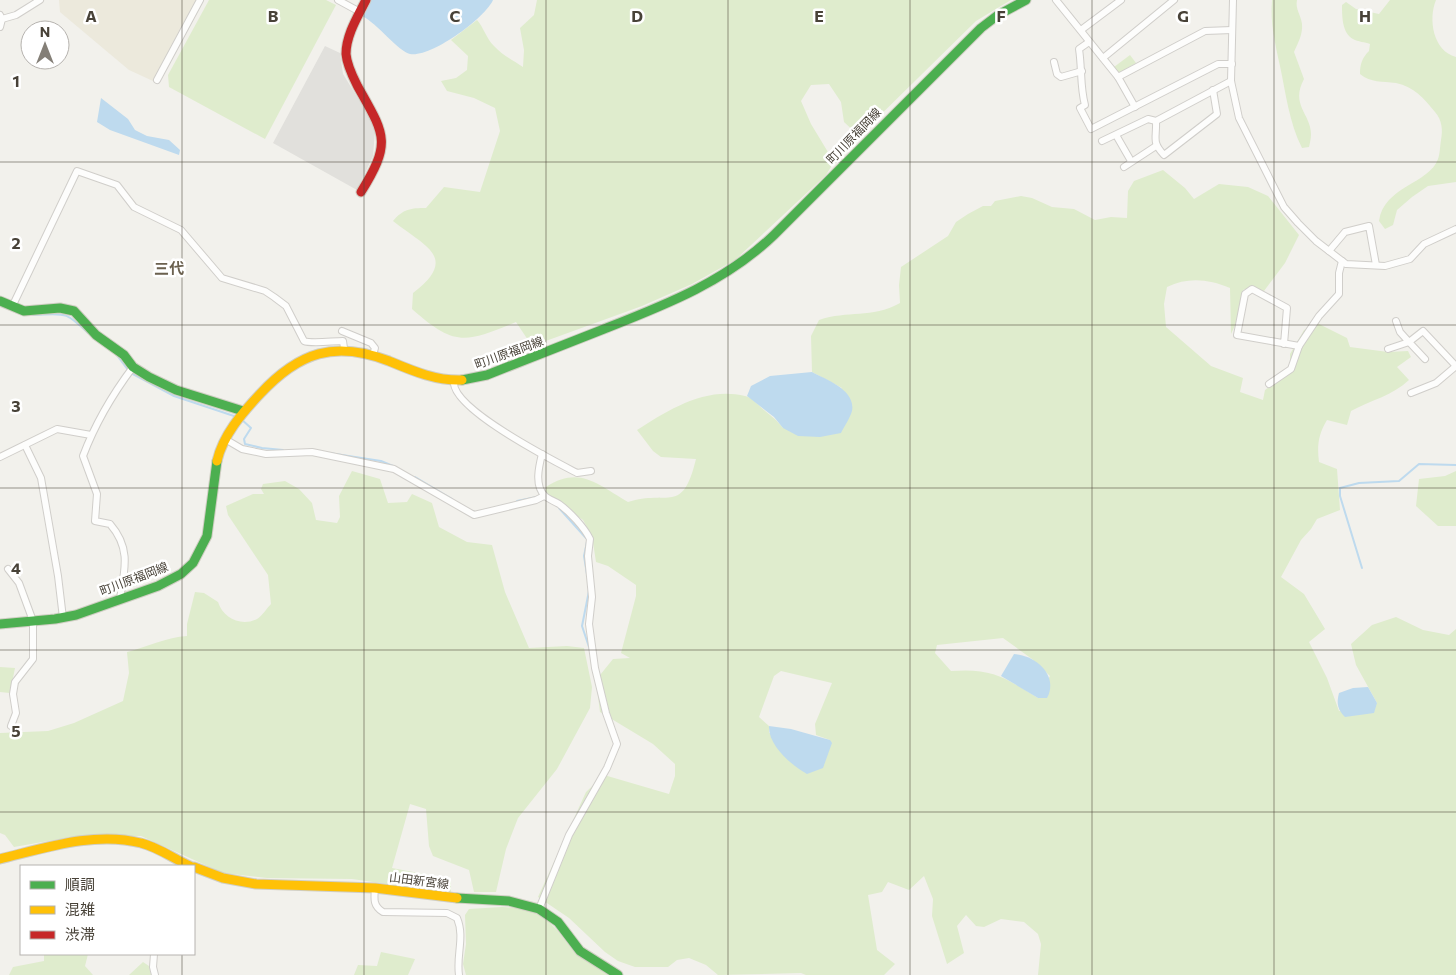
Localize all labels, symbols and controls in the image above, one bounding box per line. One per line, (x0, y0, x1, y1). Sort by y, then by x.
text: A (85, 6, 97, 25)
text: B (268, 6, 279, 25)
text: C (450, 6, 461, 25)
text: D (631, 6, 643, 25)
text: E (814, 6, 824, 25)
text: F (996, 6, 1006, 25)
text: G (1177, 6, 1189, 25)
text: H (1359, 6, 1371, 25)
north arrow (20, 20, 70, 70)
text: N (40, 23, 50, 40)
text: 1 (12, 71, 20, 90)
street label: 町川原福岡線 (823, 105, 883, 166)
text: 2 (11, 233, 21, 252)
district label: 三代 (154, 259, 184, 277)
street label: 町川原福岡線 (472, 333, 545, 371)
text: 3 (11, 396, 21, 415)
text: 4 (11, 558, 21, 577)
street label: 町川原福岡線 (98, 559, 170, 598)
text: 5 (11, 721, 21, 740)
legend (20, 865, 195, 955)
street label: 山田新宮線 (388, 869, 450, 891)
text: 順調 (65, 875, 95, 893)
text: 混雑 (65, 900, 95, 918)
text: 渋滞 (65, 925, 95, 943)

